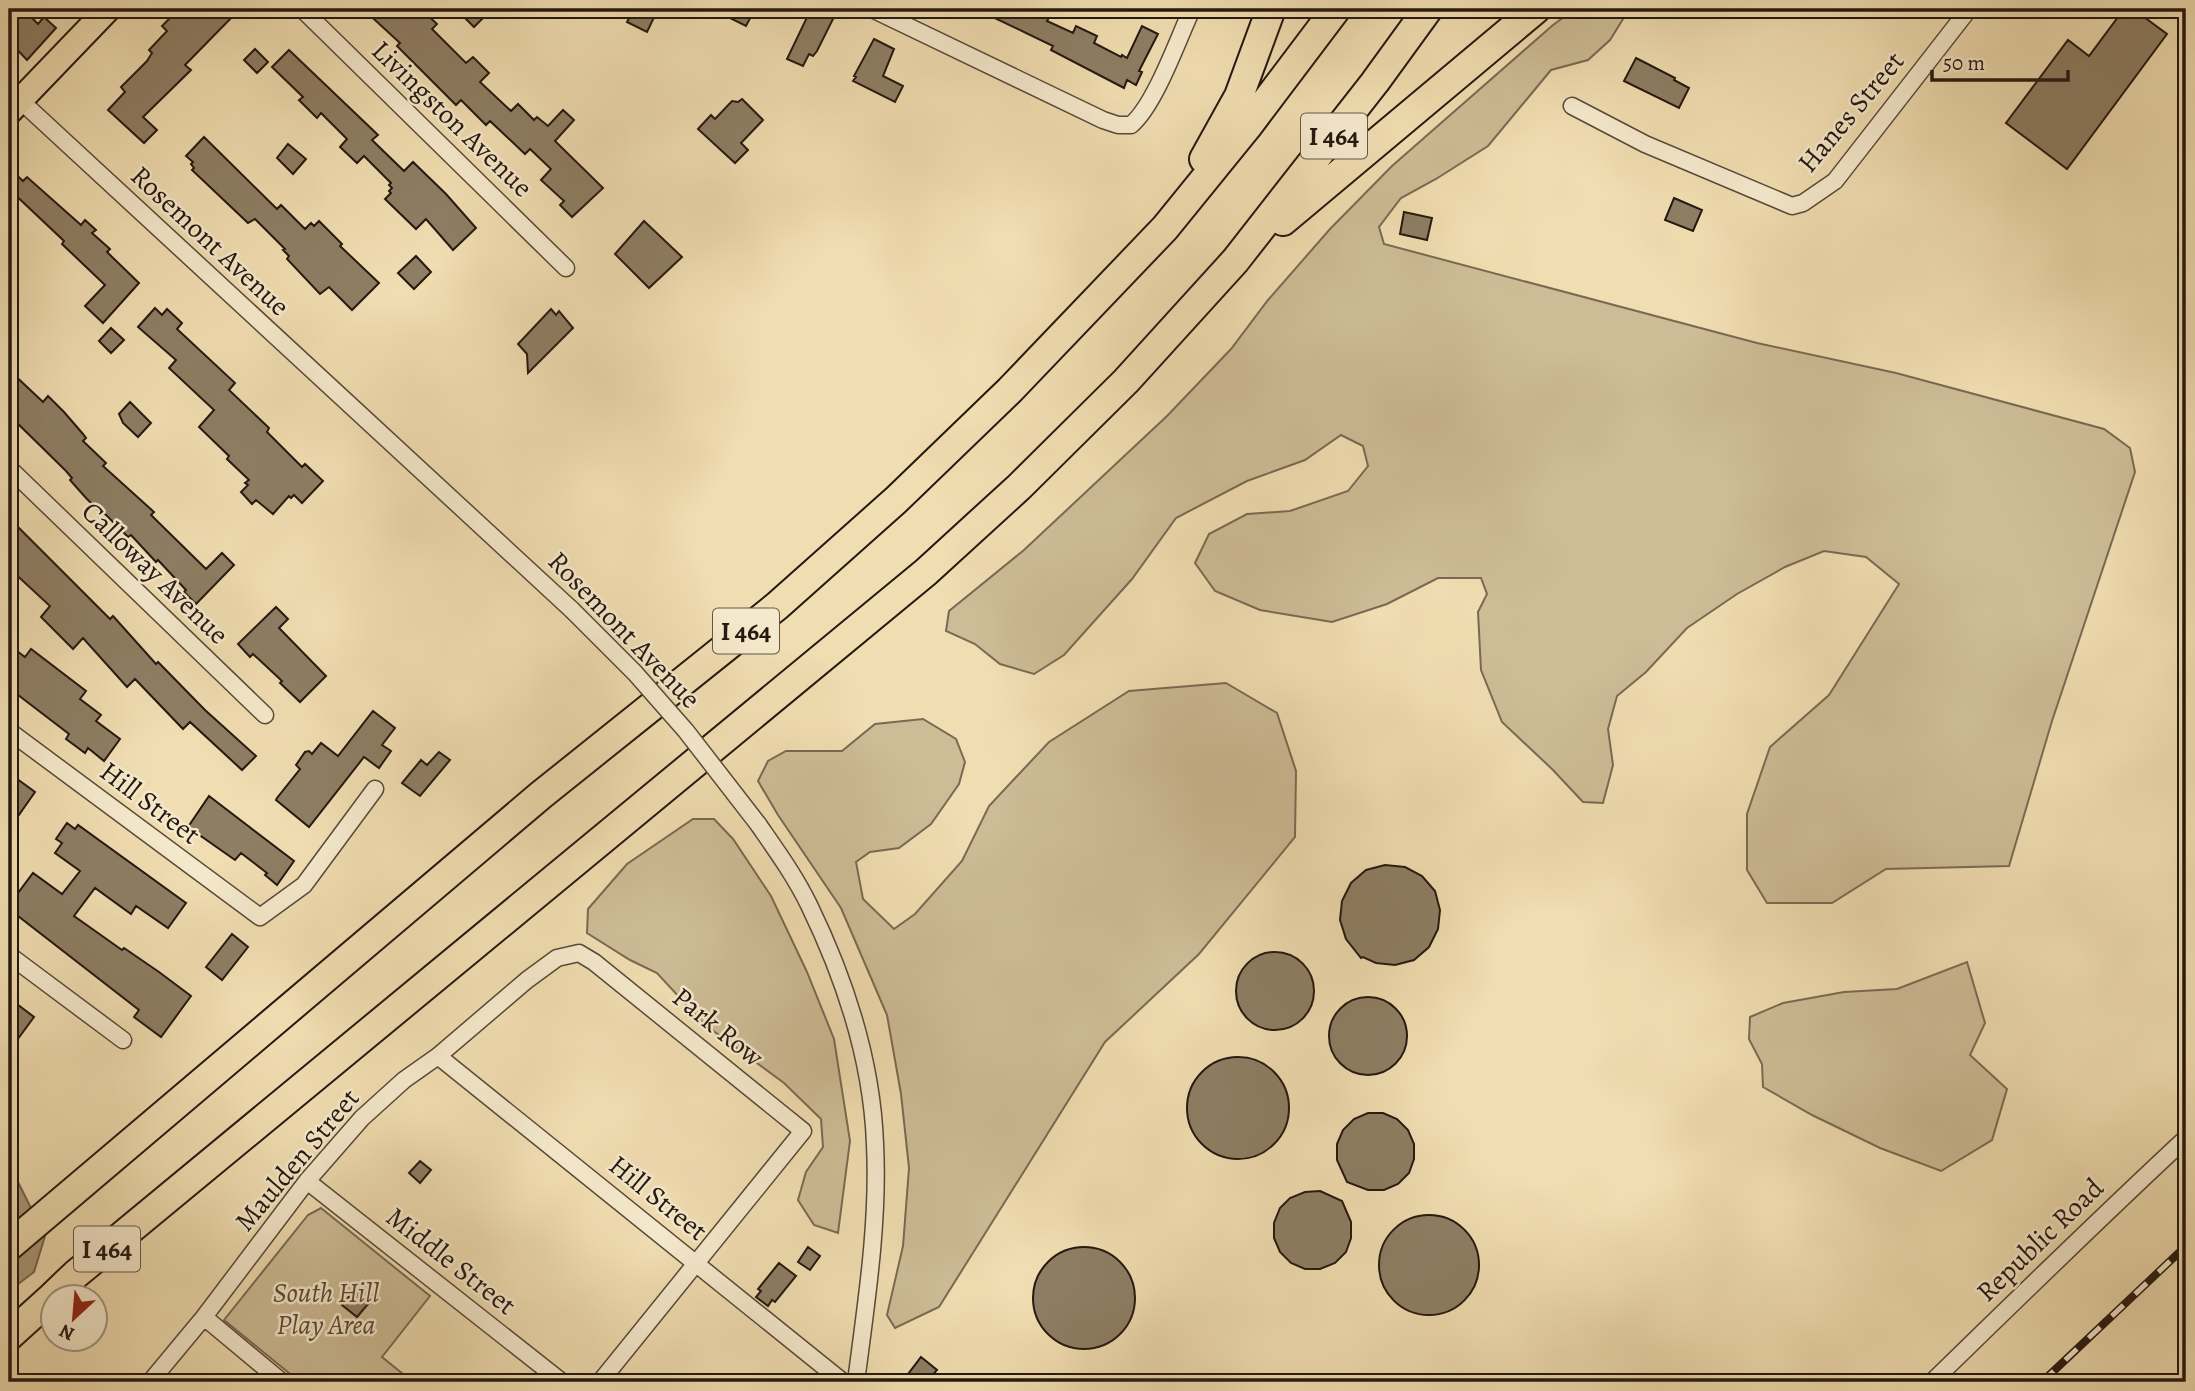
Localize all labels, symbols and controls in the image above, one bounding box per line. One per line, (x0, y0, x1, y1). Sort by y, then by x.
street label: Livingston Avenue (363, 32, 541, 206)
scale bar (1932, 38, 2069, 82)
street label: Hanes Street (1789, 43, 1913, 181)
text: 50 m (1943, 49, 1985, 77)
road number: I 464 (1301, 113, 1367, 158)
street label: Rosemont Avenue (122, 157, 298, 325)
street label: Calloway Avenue (73, 493, 237, 653)
street label: Rosemont Avenue (539, 543, 709, 717)
road number: I 464 (713, 608, 779, 653)
street label: Hill Street (92, 753, 208, 853)
street label: Park Row (664, 978, 772, 1076)
street label: Maulden Street (226, 1080, 368, 1240)
street label: Hill Street (601, 1146, 715, 1250)
street label: Republic Road (1968, 1169, 2113, 1310)
street label: Middle Street (378, 1198, 524, 1324)
road number: I 464 (74, 1226, 140, 1272)
park label: South Hill Play Area (273, 1274, 379, 1344)
north arrow (38, 1282, 108, 1352)
text: N (55, 1318, 79, 1347)

